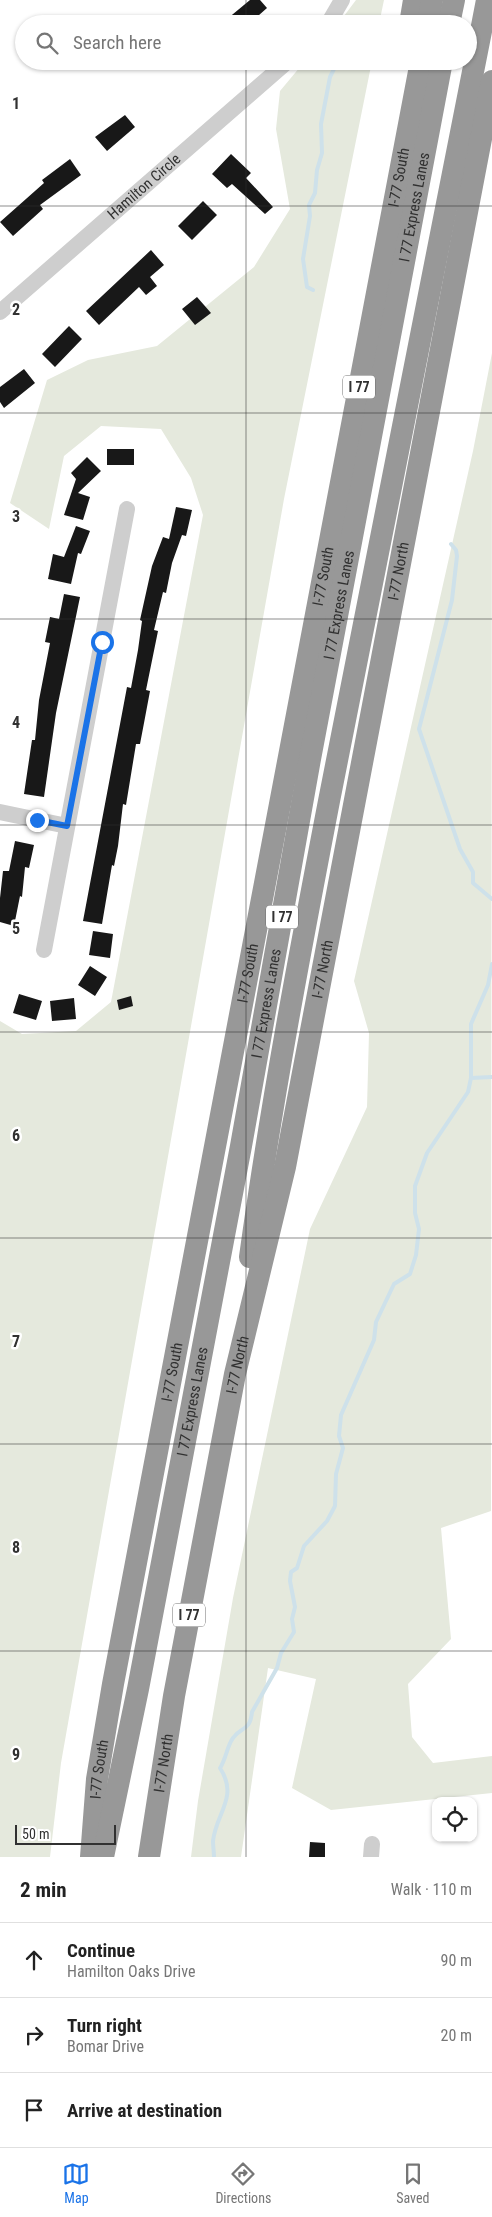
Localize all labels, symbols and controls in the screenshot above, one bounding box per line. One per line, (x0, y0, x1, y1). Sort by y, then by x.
search box (15, 15, 477, 70)
icon: search (33, 29, 61, 57)
text: Search here (73, 31, 161, 54)
text: 1 (12, 94, 20, 113)
street label: I-77 South (384, 146, 413, 209)
street label: Hamilton Circle (104, 150, 184, 223)
street label: I 77 Express Lanes (395, 151, 434, 263)
text: 2 (12, 300, 20, 319)
road number: I 77 (343, 376, 375, 398)
text: 3 (12, 507, 20, 526)
street label: I-77 North (384, 541, 413, 602)
street label: I-77 South (309, 545, 338, 608)
street label: I 77 Express Lanes (320, 549, 358, 661)
route start (91, 631, 114, 654)
text: 4 (12, 713, 20, 732)
route end (26, 809, 49, 832)
road number: I 77 (266, 906, 298, 929)
text: 5 (12, 919, 20, 938)
street label: I-77 North (308, 938, 337, 1000)
street label: I-77 South (233, 942, 262, 1004)
street label: I 77 Express Lanes (248, 947, 285, 1060)
text: 6 (12, 1126, 20, 1145)
text: 7 (12, 1332, 20, 1351)
street label: I-77 North (222, 1334, 253, 1396)
street label: I-77 South (158, 1341, 187, 1403)
street label: I 77 Express Lanes (173, 1345, 212, 1458)
text: 8 (12, 1538, 20, 1557)
road number: I 77 (173, 1604, 205, 1626)
street label: I-77 North (150, 1732, 177, 1794)
street label: I-77 South (86, 1738, 112, 1800)
text: 9 (12, 1745, 20, 1764)
map controls (432, 1797, 477, 1842)
button: locate (432, 1797, 477, 1842)
scale bar (15, 1822, 116, 1845)
text: 50 m (22, 1826, 50, 1842)
text: 2 min (20, 1878, 67, 1902)
text: Walk · 110 m (391, 1880, 472, 1899)
text: Continue (67, 1939, 135, 1962)
icon: ahead (20, 1946, 48, 1974)
text: 90 m (440, 1951, 472, 1970)
text: Hamilton Oaks Drive (67, 1962, 195, 1981)
text: Turn right (67, 2014, 142, 2037)
icon: right (20, 2021, 48, 2049)
text: 20 m (440, 2026, 472, 2045)
text: Bomar Drive (67, 2037, 144, 2056)
icon: arrive (20, 2096, 48, 2124)
text: Arrive at destination (67, 2099, 222, 2122)
tab: Map (62, 2160, 90, 2206)
tab: Directions (215, 2160, 271, 2206)
tab: Saved (396, 2160, 430, 2206)

